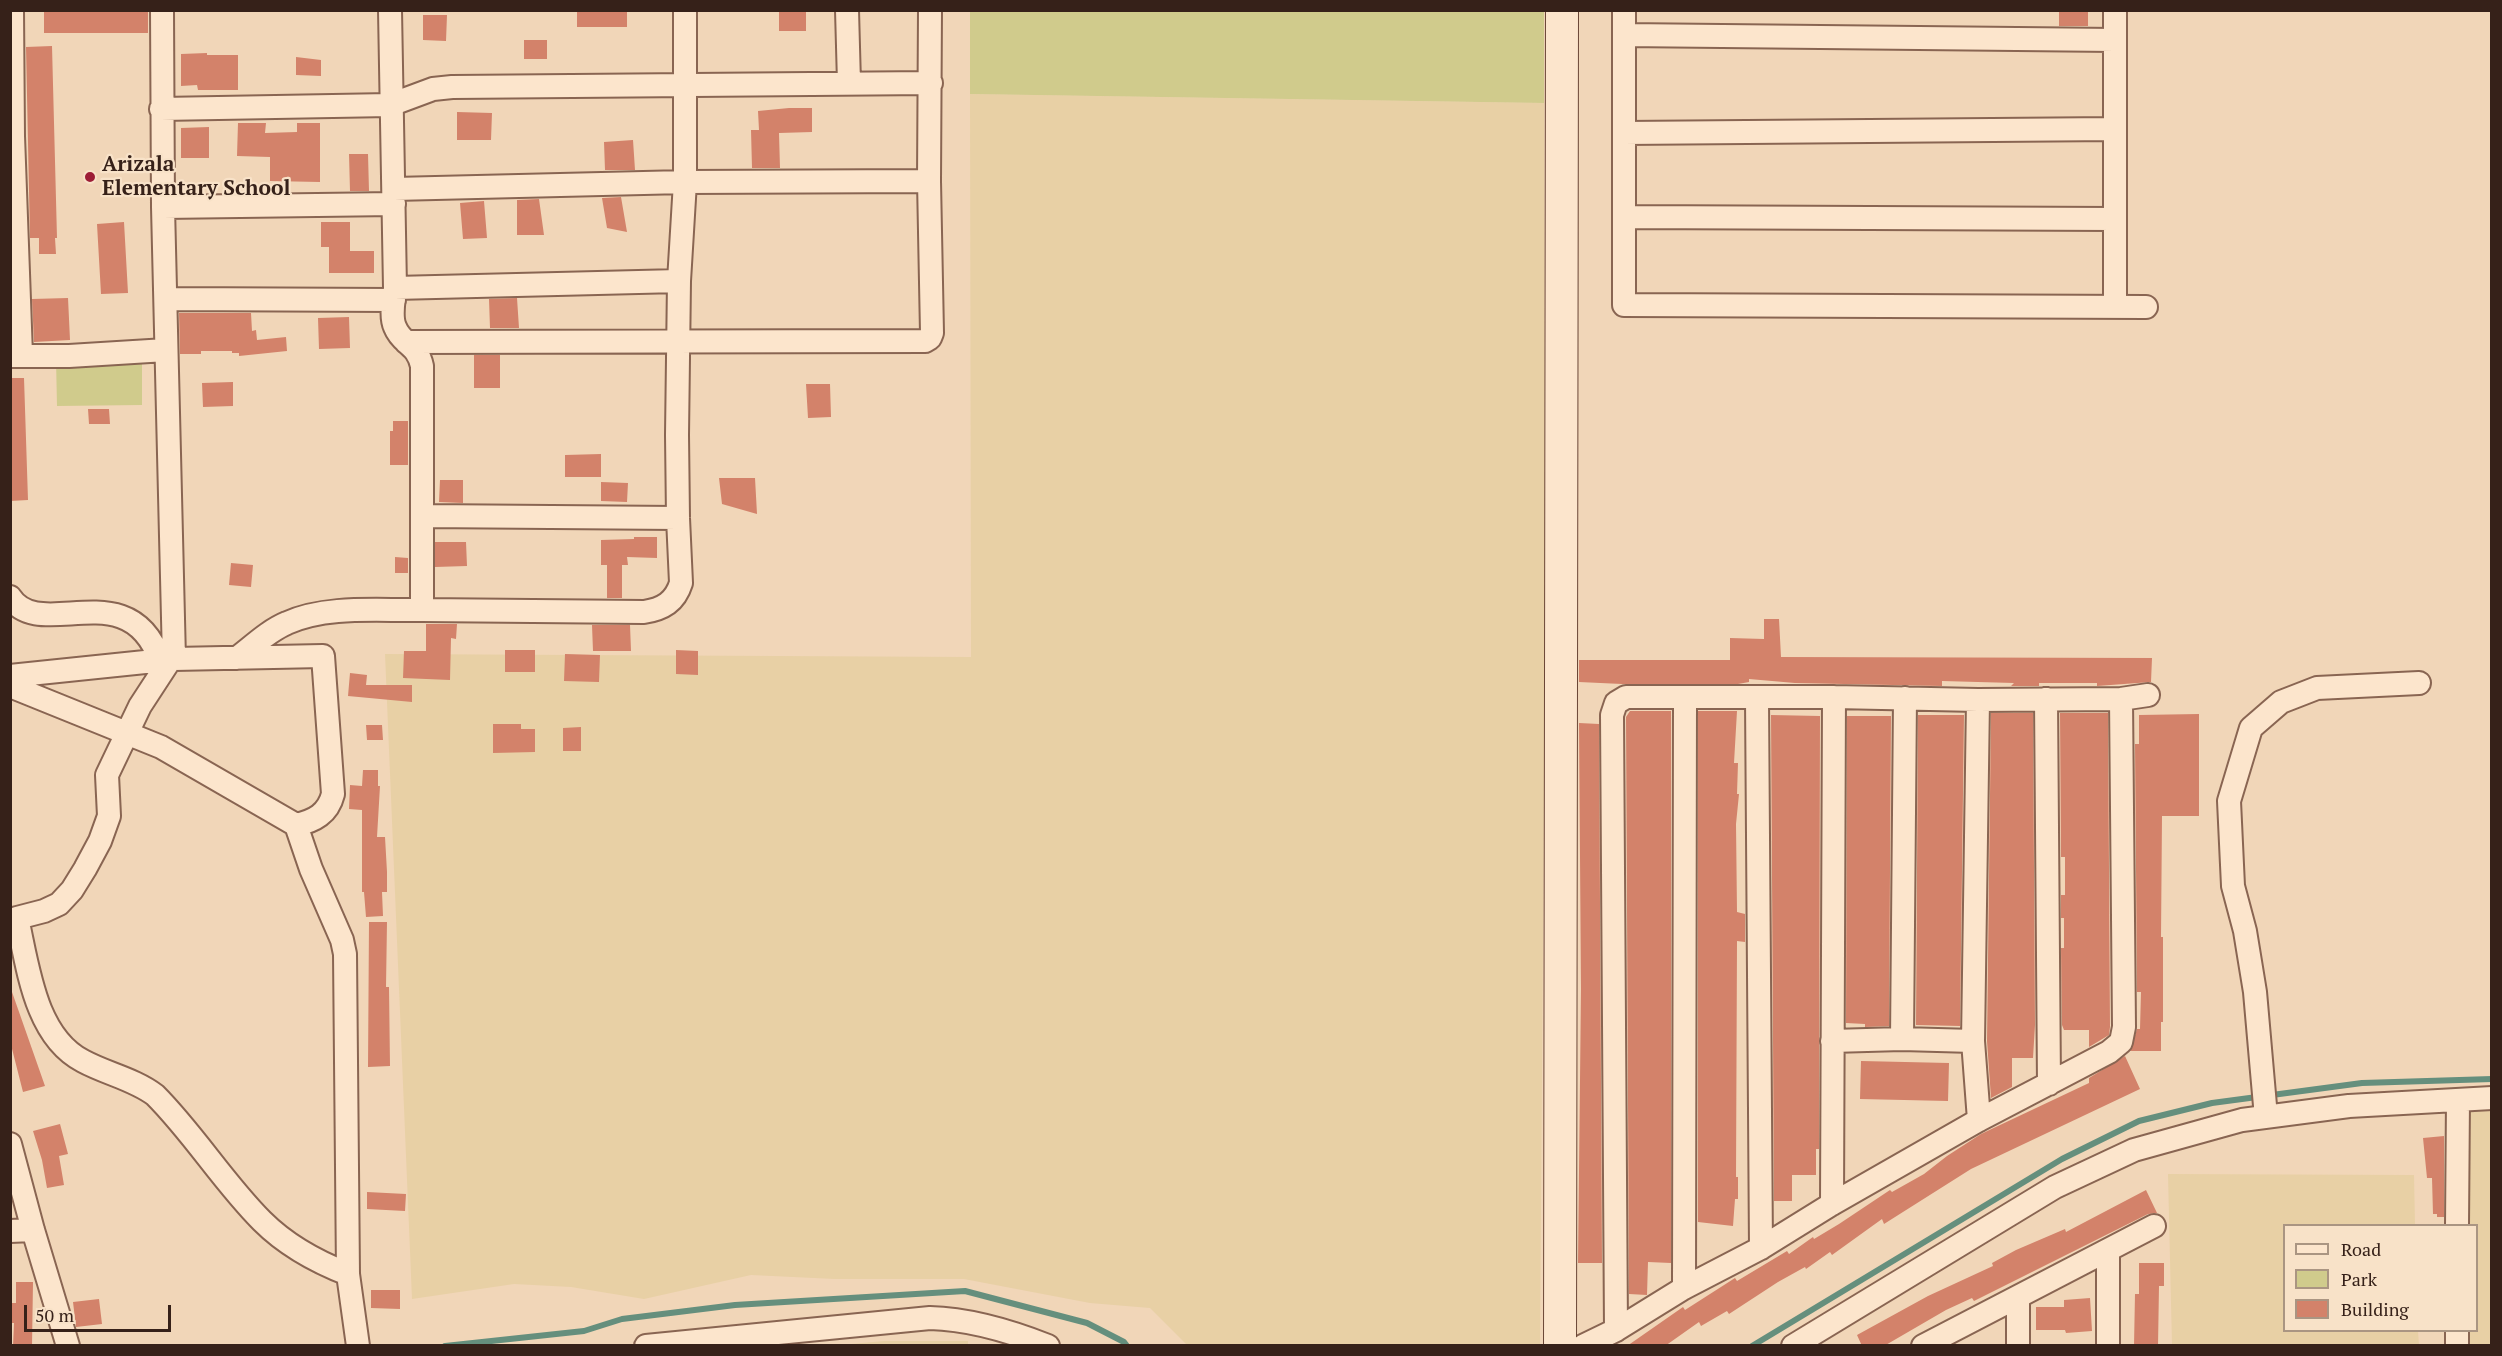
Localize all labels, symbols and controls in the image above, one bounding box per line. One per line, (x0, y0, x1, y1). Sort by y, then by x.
place label: Arizala Elementary School (102, 152, 290, 202)
marker: Arizala Elementary School (83, 170, 97, 184)
legend (2283, 1224, 2478, 1332)
text: Road (2341, 1237, 2381, 1261)
text: Park (2341, 1267, 2377, 1291)
scale bar (27, 1293, 174, 1331)
text: Building (2341, 1297, 2409, 1321)
text: 50 m (35, 1303, 74, 1327)

